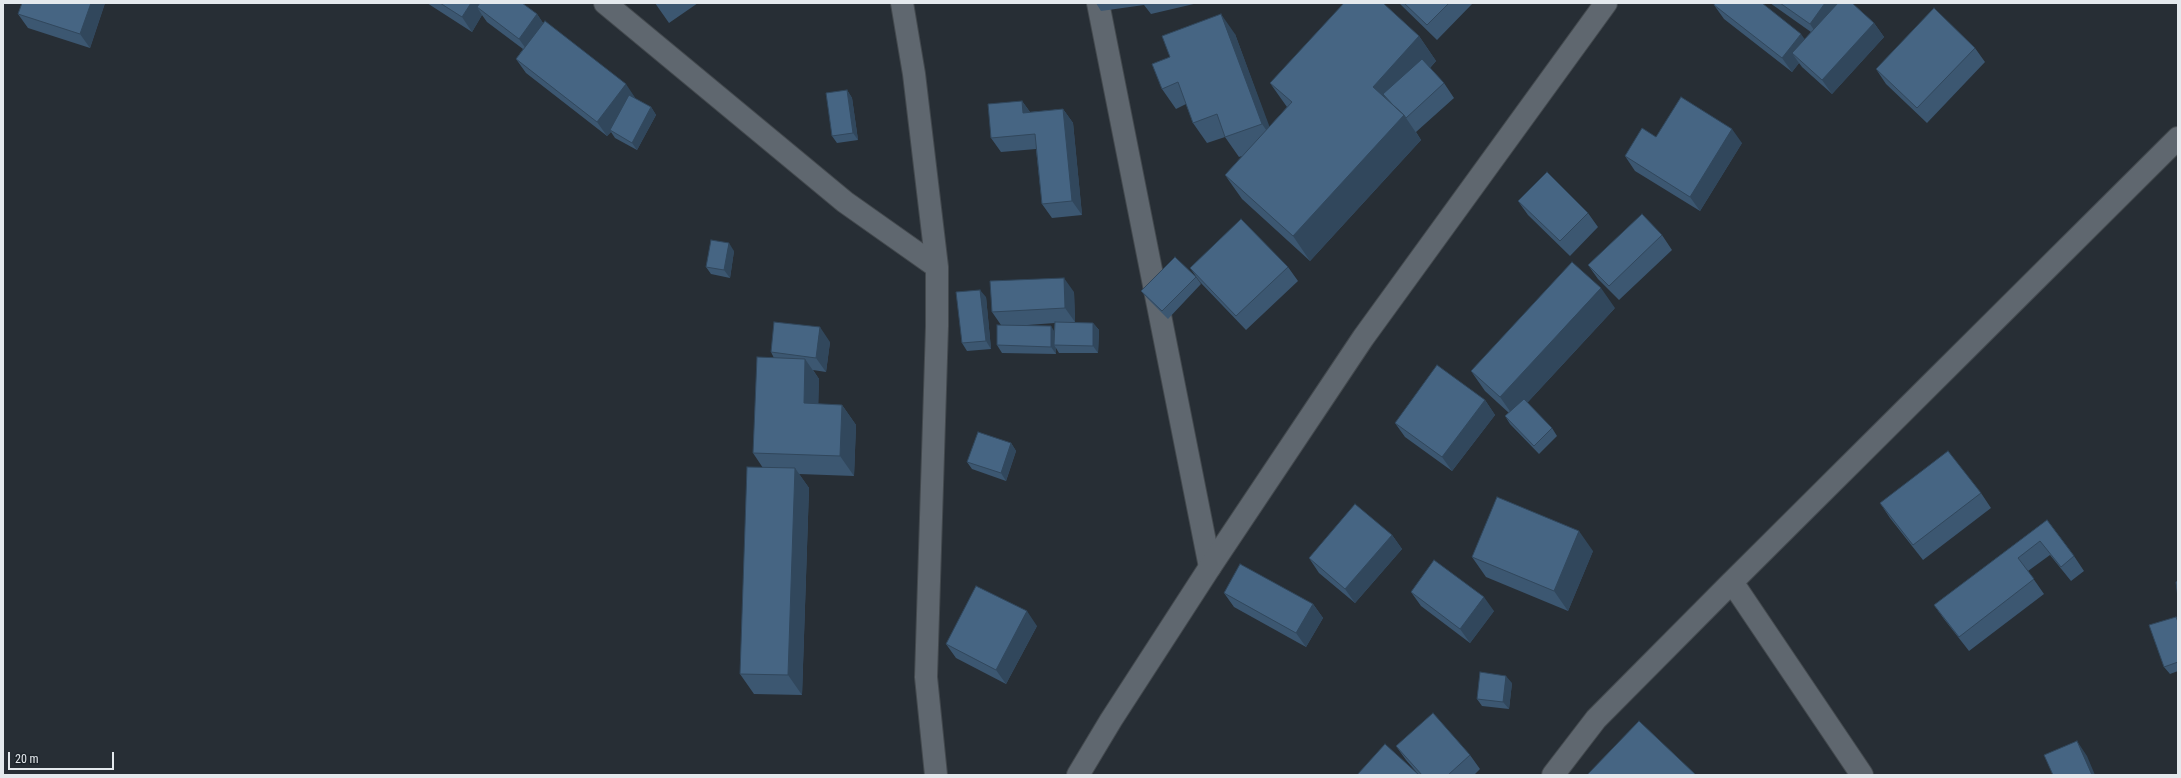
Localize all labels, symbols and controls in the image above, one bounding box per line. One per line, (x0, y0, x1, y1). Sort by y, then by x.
scale bar (10, 744, 116, 770)
text: 20 m (15, 752, 39, 766)

